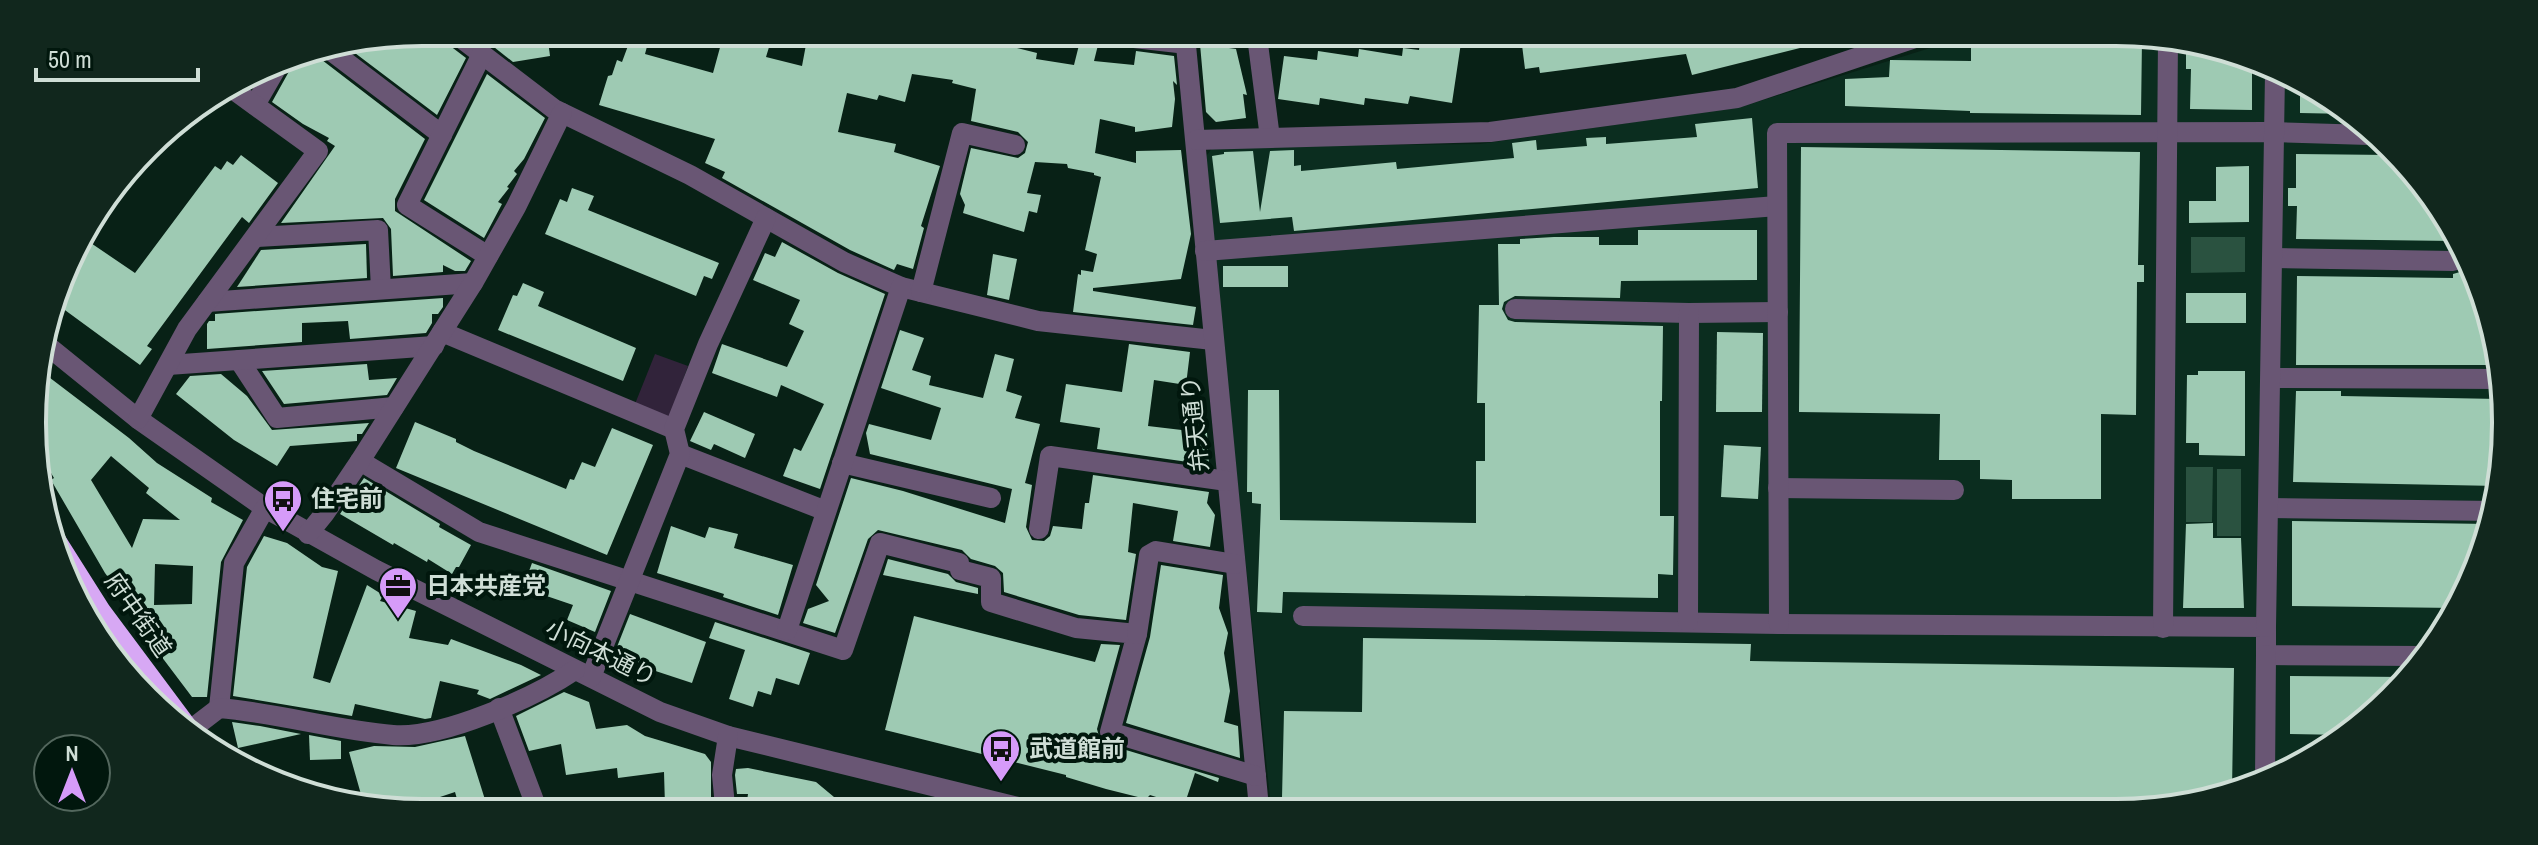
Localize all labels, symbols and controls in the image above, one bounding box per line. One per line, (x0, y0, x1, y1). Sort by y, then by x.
scale bar (36, 32, 198, 82)
text: 50 m (48, 43, 92, 75)
street label: 弁天通り (1173, 375, 1215, 474)
bus stop icon: 住宅前 (262, 478, 304, 533)
place label: 住宅前 (311, 482, 383, 514)
office icon: 日本共産党 (377, 565, 419, 620)
street label: 府中街道 (98, 566, 179, 663)
place label: 日本共産党 (426, 569, 546, 601)
street label: 小向本通り (540, 611, 662, 693)
bus stop icon: 武道館前 (980, 728, 1022, 783)
place label: 武道館前 (1029, 732, 1125, 764)
north arrow (32, 733, 112, 813)
text: N (65, 738, 79, 768)

